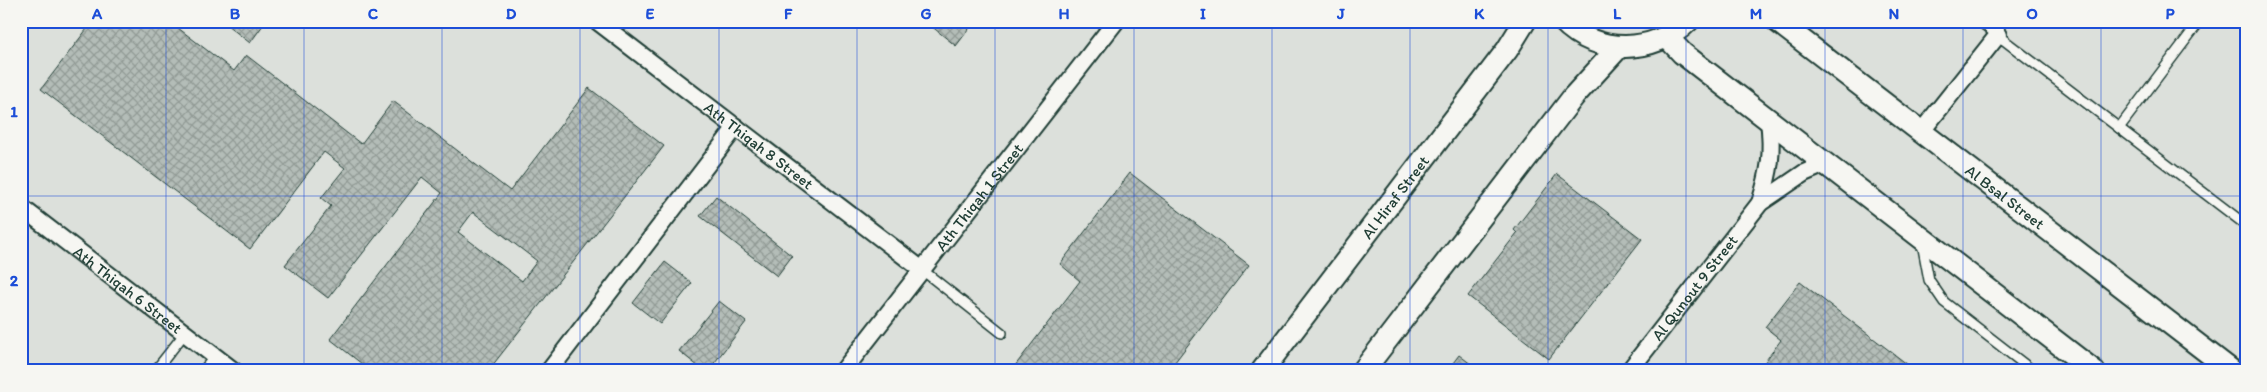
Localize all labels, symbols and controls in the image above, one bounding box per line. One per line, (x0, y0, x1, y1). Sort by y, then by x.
text: A (91, 4, 103, 23)
text: B (230, 4, 241, 23)
text: C (368, 4, 379, 23)
text: D (506, 4, 517, 23)
text: E (646, 4, 655, 23)
text: F (784, 4, 793, 23)
text: G (920, 4, 932, 23)
text: H (1058, 4, 1070, 23)
text: I (1200, 4, 1206, 23)
text: J (1336, 4, 1345, 23)
text: K (1474, 4, 1485, 23)
text: L (1613, 4, 1622, 23)
text: M (1750, 4, 1762, 23)
text: N (1889, 4, 1899, 23)
text: O (2026, 4, 2038, 23)
text: P (2165, 4, 2175, 23)
street label: Ath Thiqah 8 Street (700, 98, 817, 193)
text: 1 (10, 102, 18, 121)
street label: Ath Thiqah 1 Street (931, 139, 1027, 255)
street label: Al Hiraf Street (1357, 152, 1433, 243)
street label: Al Bsal Street (1962, 161, 2048, 233)
street label: Al Qunout 9 Street (1648, 231, 1742, 344)
street label: Ath Thiqah 6 Street (69, 242, 186, 338)
text: 2 (10, 271, 19, 290)

